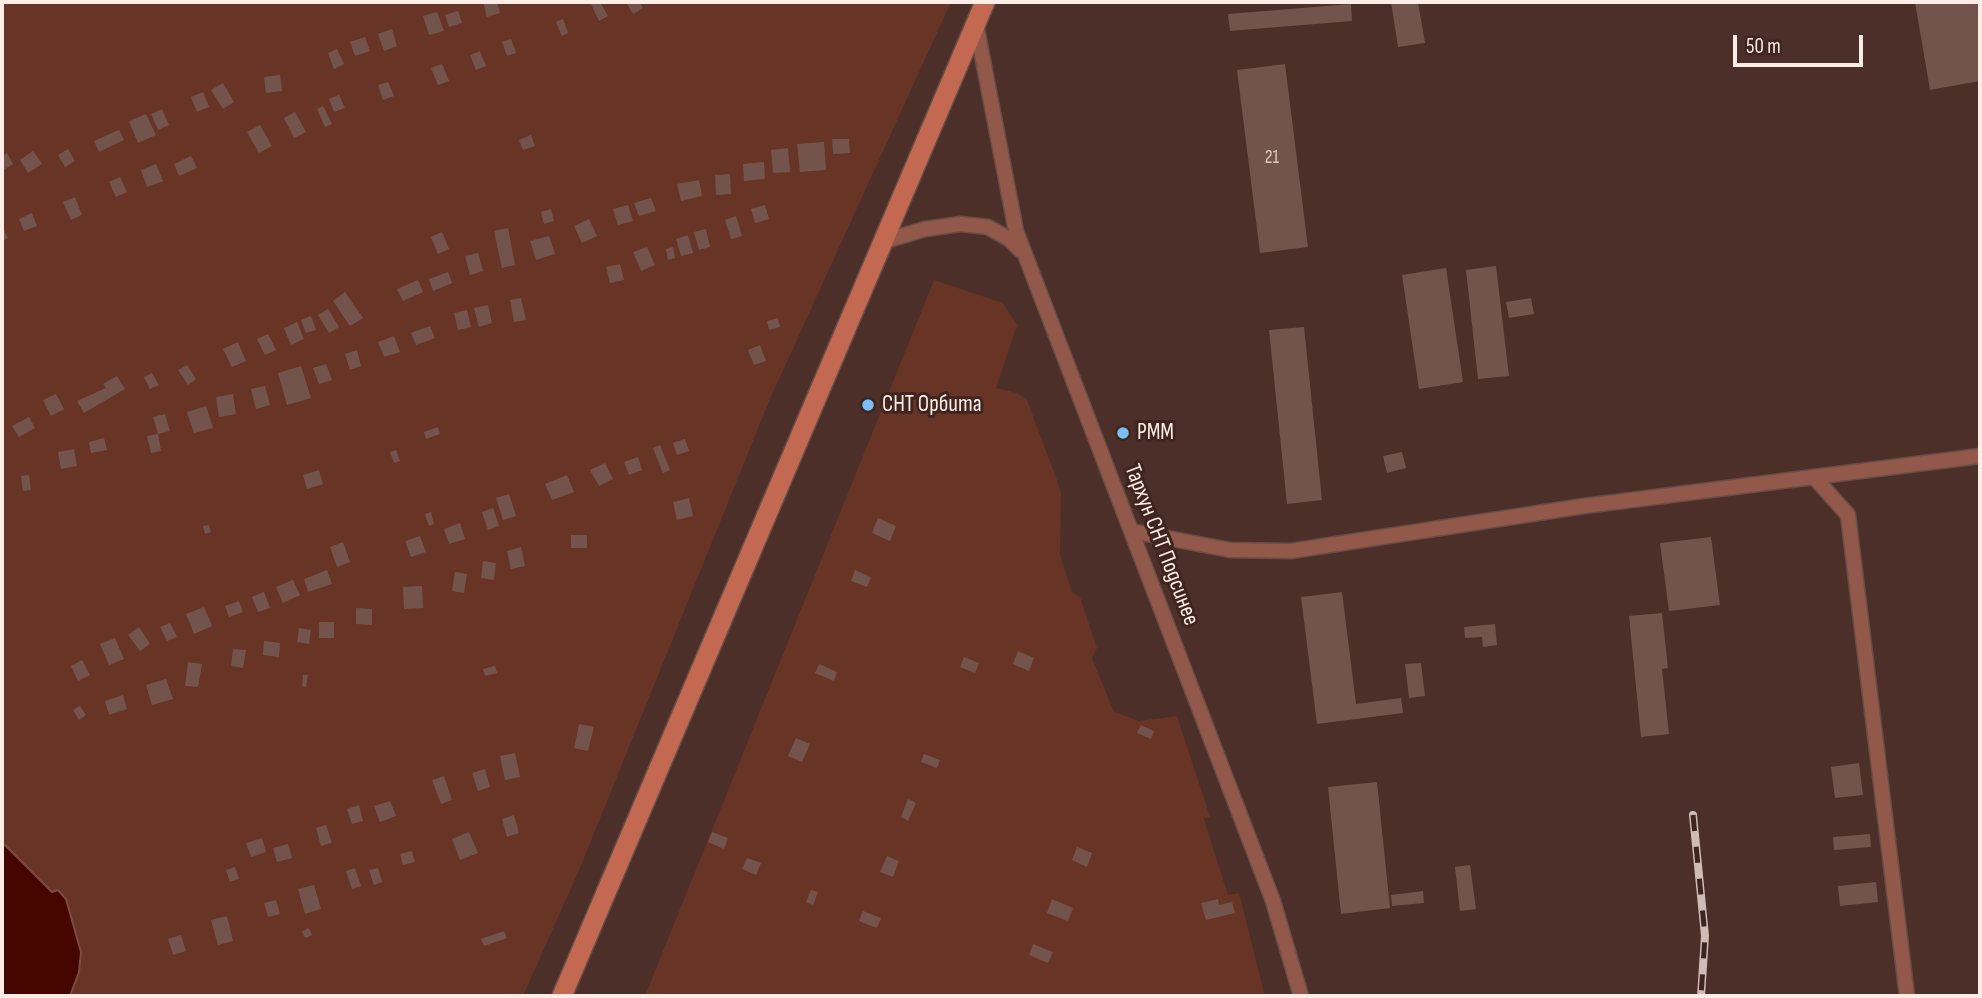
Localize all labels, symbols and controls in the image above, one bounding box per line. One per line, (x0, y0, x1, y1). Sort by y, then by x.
scale bar (1737, 21, 1867, 65)
text: 50 m (1746, 34, 1781, 59)
house number: 21 (1265, 147, 1279, 169)
place label: СНТ Орбита (882, 391, 981, 419)
marker: СНТ Орбита (860, 397, 876, 413)
place label: РММ (1137, 419, 1174, 447)
marker: РММ (1115, 425, 1131, 441)
street label: Тархун СНТ Подсинее (1118, 461, 1204, 629)

